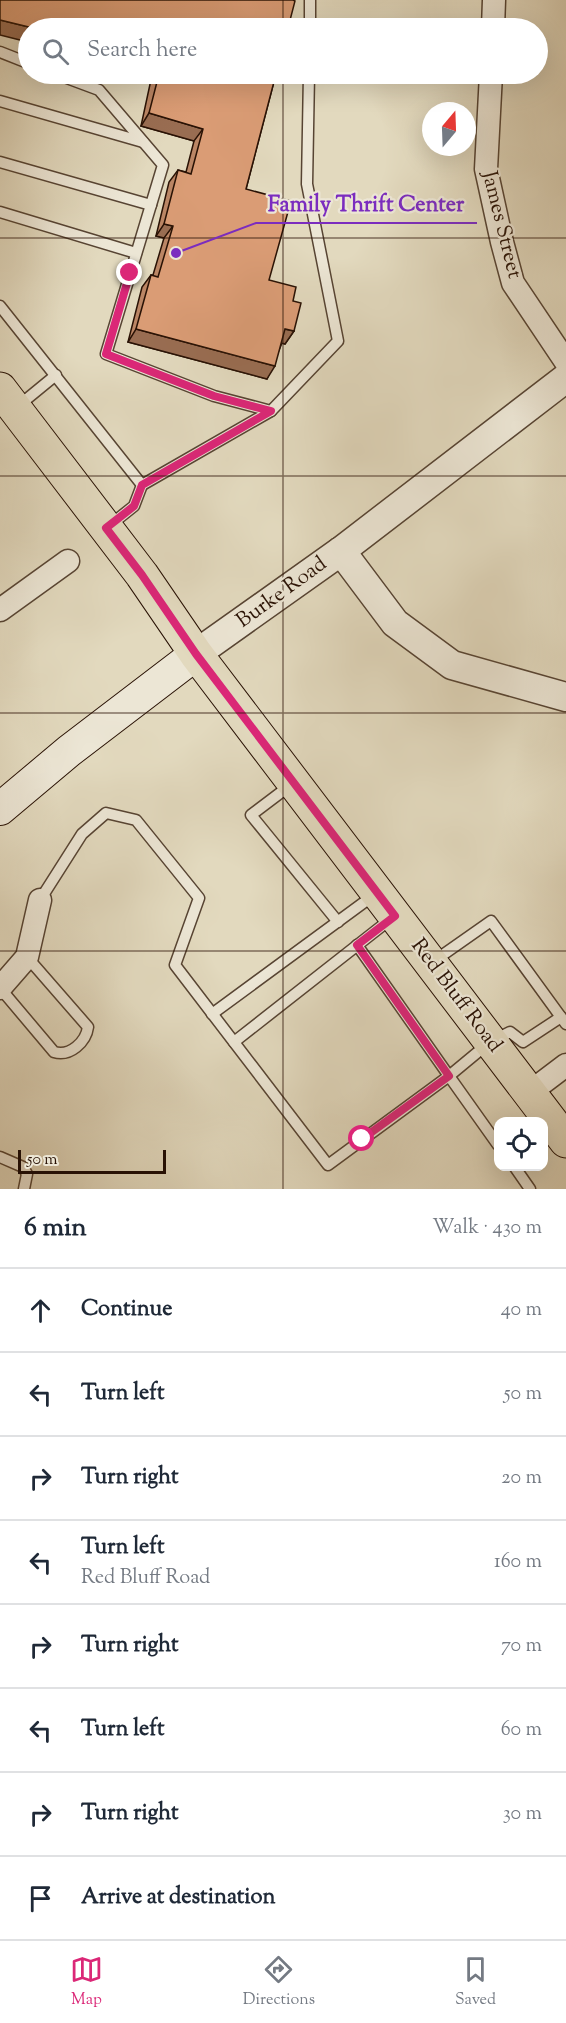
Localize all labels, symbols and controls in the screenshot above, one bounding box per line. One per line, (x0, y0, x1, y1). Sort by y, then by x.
search box (18, 18, 548, 84)
icon: search (39, 35, 72, 68)
text: Search here (87, 35, 197, 67)
north arrow (422, 102, 476, 156)
street label: James Street (473, 167, 529, 282)
callout: Family Thrift Center (256, 183, 477, 223)
text: Family Thrift Center (268, 190, 465, 222)
route end (116, 259, 142, 285)
street label: Burke Road (230, 550, 334, 636)
street label: Red Bluff Road (403, 933, 509, 1059)
map controls (494, 1117, 548, 1171)
button: locate (494, 1117, 548, 1171)
route start (348, 1125, 374, 1151)
scale bar (18, 1147, 166, 1174)
text: 50 m (27, 1149, 58, 1172)
text: 6 min (24, 1210, 87, 1247)
text: Walk · 430 m (432, 1214, 542, 1243)
icon: ahead (24, 1294, 57, 1327)
text: Continue (81, 1294, 172, 1326)
text: 40 m (501, 1296, 542, 1325)
icon: left (24, 1378, 57, 1411)
text: Turn left (81, 1378, 164, 1410)
text: 50 m (504, 1380, 542, 1409)
icon: right (24, 1462, 57, 1495)
text: Turn right (81, 1462, 178, 1494)
text: 20 m (501, 1464, 542, 1493)
text: Turn left (81, 1532, 164, 1564)
icon: left (24, 1546, 57, 1579)
text: 160 m (494, 1548, 542, 1577)
text: Red Bluff Road (81, 1564, 210, 1593)
icon: right (24, 1630, 57, 1663)
text: Turn right (81, 1630, 178, 1662)
text: 70 m (501, 1632, 542, 1661)
icon: left (24, 1714, 57, 1747)
text: Turn left (81, 1714, 164, 1746)
text: 60 m (501, 1716, 542, 1745)
icon: right (24, 1798, 57, 1831)
text: Turn right (81, 1798, 178, 1830)
text: 30 m (503, 1800, 542, 1829)
icon: arrive (24, 1882, 57, 1915)
text: Arrive at destination (81, 1882, 276, 1914)
tab: Map (70, 1953, 103, 2012)
tab: Directions (243, 1953, 315, 2012)
tab: Saved (455, 1953, 496, 2012)

